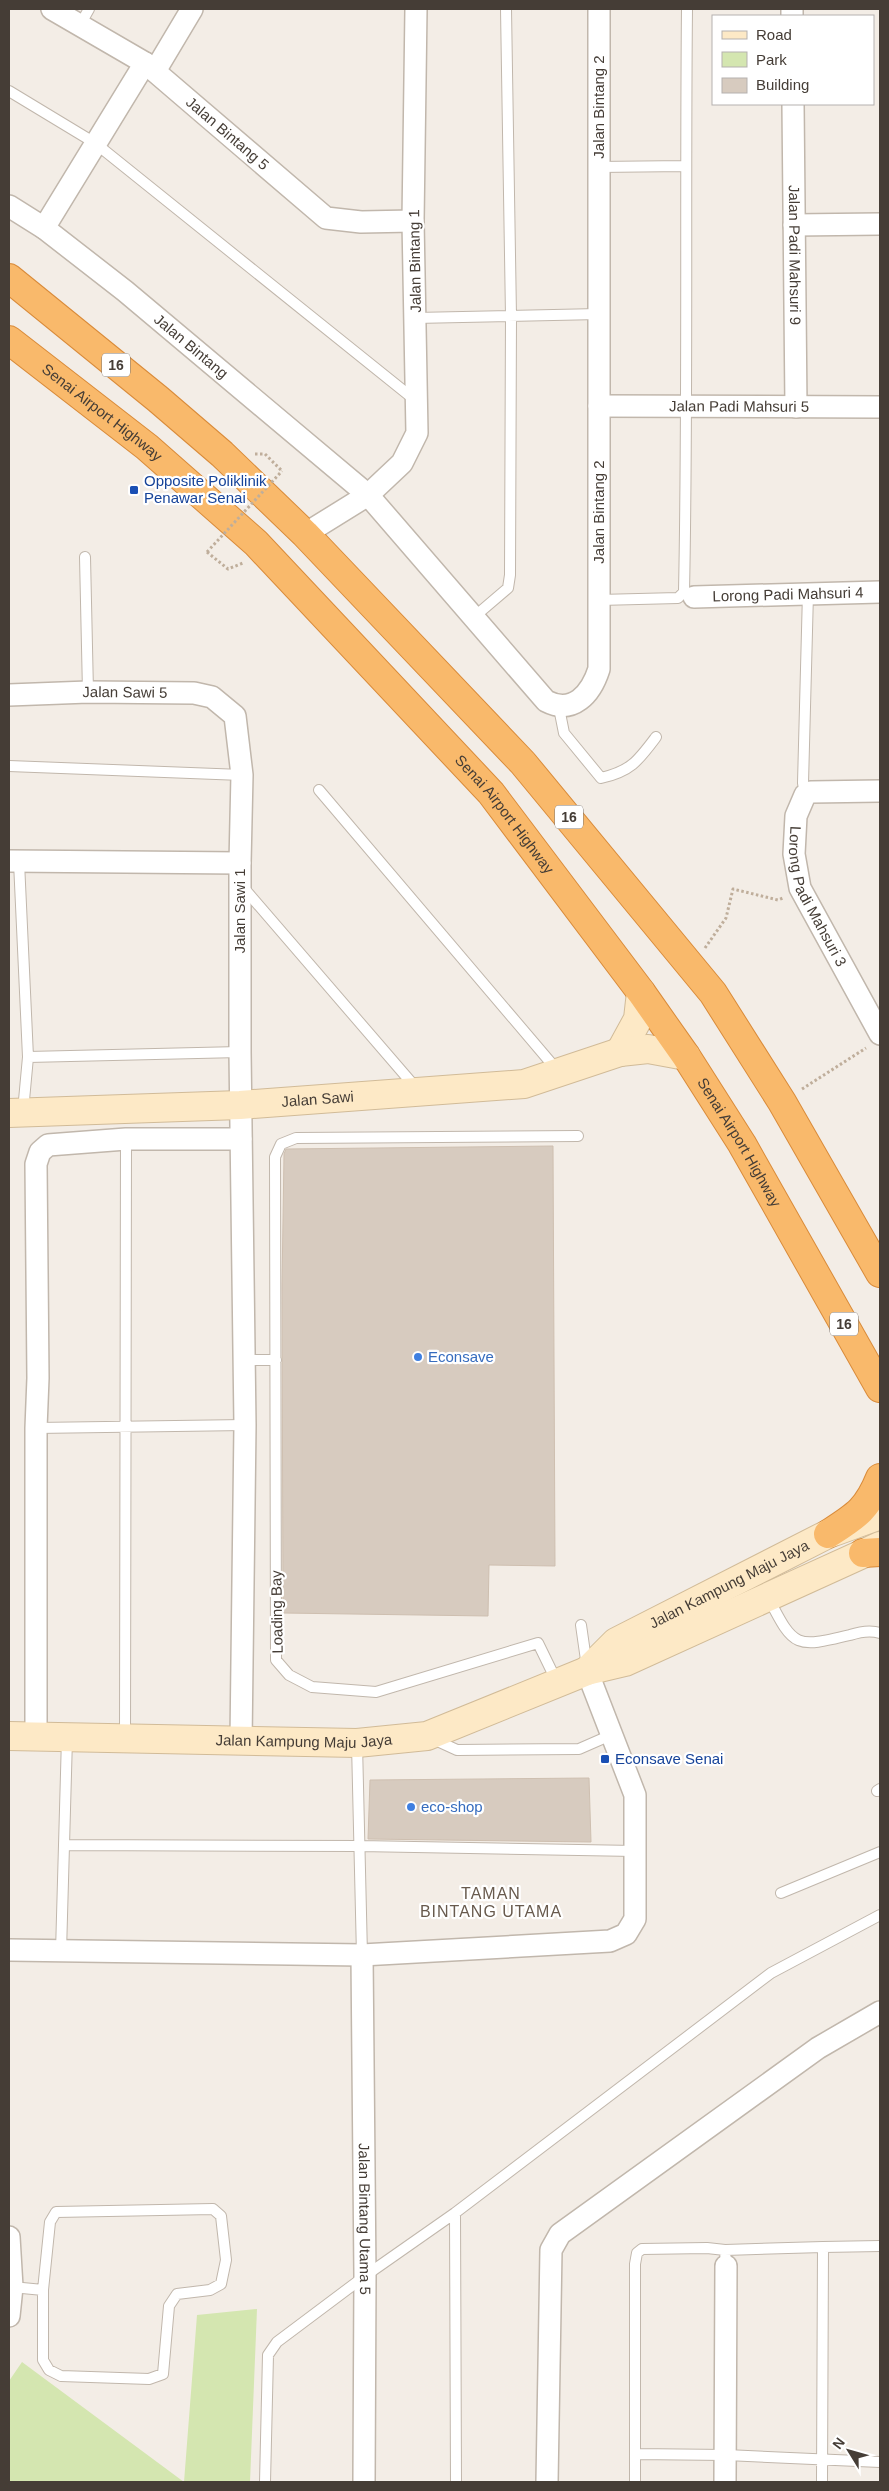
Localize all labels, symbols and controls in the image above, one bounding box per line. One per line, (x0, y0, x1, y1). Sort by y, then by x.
legend (712, 15, 874, 105)
text: Road (756, 26, 792, 43)
text: Park (756, 51, 787, 68)
street label: Jalan Bintang 2 (590, 55, 607, 159)
text: Building (756, 76, 809, 93)
street label: Jalan Bintang 5 (183, 93, 273, 173)
street label: Jalan Padi Mahsuri 9 (786, 185, 804, 325)
street label: Jalan Bintang 1 (405, 209, 424, 313)
street label: Jalan Bintang (151, 310, 232, 382)
road number: 16 (102, 354, 130, 376)
street label: Senai Airport Highway (39, 360, 166, 465)
street label: Jalan Padi Mahsuri 5 (669, 397, 809, 415)
street label: Jalan Bintang 2 (590, 460, 607, 564)
place label: Opposite Poliklinik Penawar Senai (144, 472, 267, 506)
marker: Opposite Poliklinik Penawar Senai (128, 484, 140, 496)
street label: Lorong Padi Mahsuri 4 (712, 583, 864, 604)
street label: Jalan Sawi 5 (82, 683, 168, 701)
street label: Senai Airport Highway (452, 751, 558, 877)
road number: 16 (555, 806, 583, 829)
street label: Lorong Padi Mahsuri 3 (786, 826, 850, 969)
street label: Jalan Sawi 1 (231, 868, 248, 954)
street label: Senai Airport Highway (694, 1075, 785, 1210)
street label: Jalan Sawi (281, 1088, 354, 1110)
road number: 16 (830, 1312, 858, 1336)
place label: Econsave (428, 1348, 494, 1365)
marker: Econsave (412, 1351, 424, 1363)
street label: Jalan Kampung Maju Jaya (646, 1536, 812, 1632)
street label: Loading Bay (267, 1570, 286, 1654)
street label: Jalan Kampung Maju Jaya (215, 1730, 394, 1751)
place label: Econsave Senai (615, 1750, 723, 1767)
marker: Econsave Senai (599, 1753, 611, 1765)
place label: eco-shop (421, 1798, 483, 1815)
marker: eco-shop (405, 1801, 417, 1813)
district label: TAMAN BINTANG UTAMA (420, 1885, 562, 1920)
street label: Jalan Bintang Utama 5 (356, 2143, 374, 2295)
north arrow (824, 2426, 874, 2476)
text: N (829, 2434, 848, 2452)

